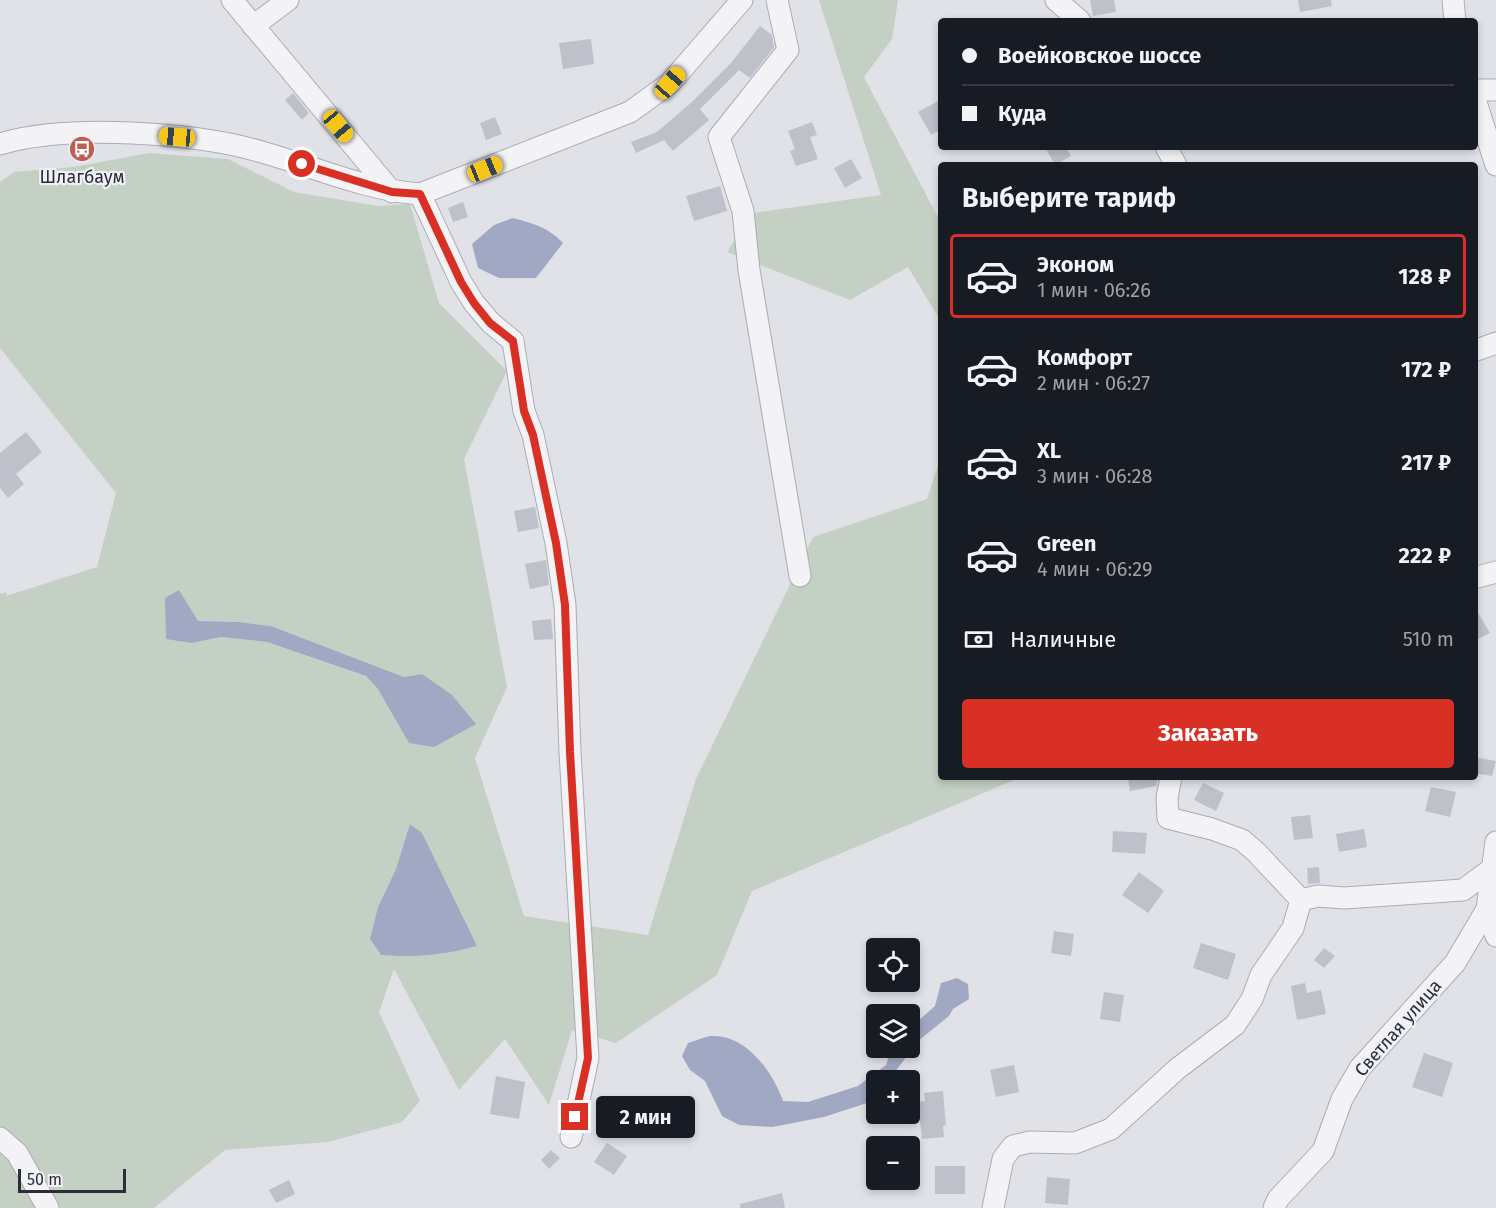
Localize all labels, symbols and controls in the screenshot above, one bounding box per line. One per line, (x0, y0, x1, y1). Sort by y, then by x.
text: Воейковское шоссе (998, 42, 1201, 69)
car (651, 64, 689, 102)
text: Куда (998, 100, 1047, 127)
car (320, 106, 356, 146)
car (158, 126, 196, 148)
bus stop icon: Шлагбаум (67, 134, 97, 164)
route start (288, 150, 315, 177)
car (465, 154, 505, 184)
place label: Шлагбаум (39, 166, 125, 188)
text: Выберите тариф (962, 182, 1176, 214)
icon: car (965, 249, 1019, 303)
text: Эконом (1037, 251, 1114, 278)
text: 128 ₽ (1398, 263, 1451, 290)
text: 1 мин · 06:26 (1037, 278, 1151, 302)
icon: car (965, 342, 1019, 396)
text: Комфорт (1037, 344, 1132, 371)
text: 172 ₽ (1401, 356, 1451, 383)
text: 2 мин · 06:27 (1037, 371, 1150, 395)
icon: car (965, 435, 1019, 489)
text: XL (1037, 437, 1061, 464)
text: 217 ₽ (1401, 449, 1451, 476)
text: 3 мин · 06:28 (1037, 464, 1153, 488)
icon: car (965, 528, 1019, 582)
text: Green (1037, 530, 1096, 557)
text: 222 ₽ (1399, 542, 1451, 569)
text: 4 мин · 06:29 (1037, 557, 1152, 581)
icon: cash (962, 623, 995, 656)
text: Наличные (1010, 626, 1116, 653)
text: 510 m (1403, 627, 1454, 651)
button: Заказать (962, 699, 1454, 768)
map controls (866, 938, 920, 1190)
button: locate (866, 938, 920, 992)
street label: Светлая улица (1350, 975, 1446, 1081)
button: layers (866, 1004, 920, 1058)
button: + (866, 1070, 920, 1124)
callout: 2 мин (596, 1096, 695, 1138)
route end (561, 1103, 588, 1130)
text: 2 мин (619, 1105, 672, 1129)
button: − (866, 1136, 920, 1190)
scale bar (18, 1166, 126, 1194)
text: 50 m (27, 1170, 62, 1189)

